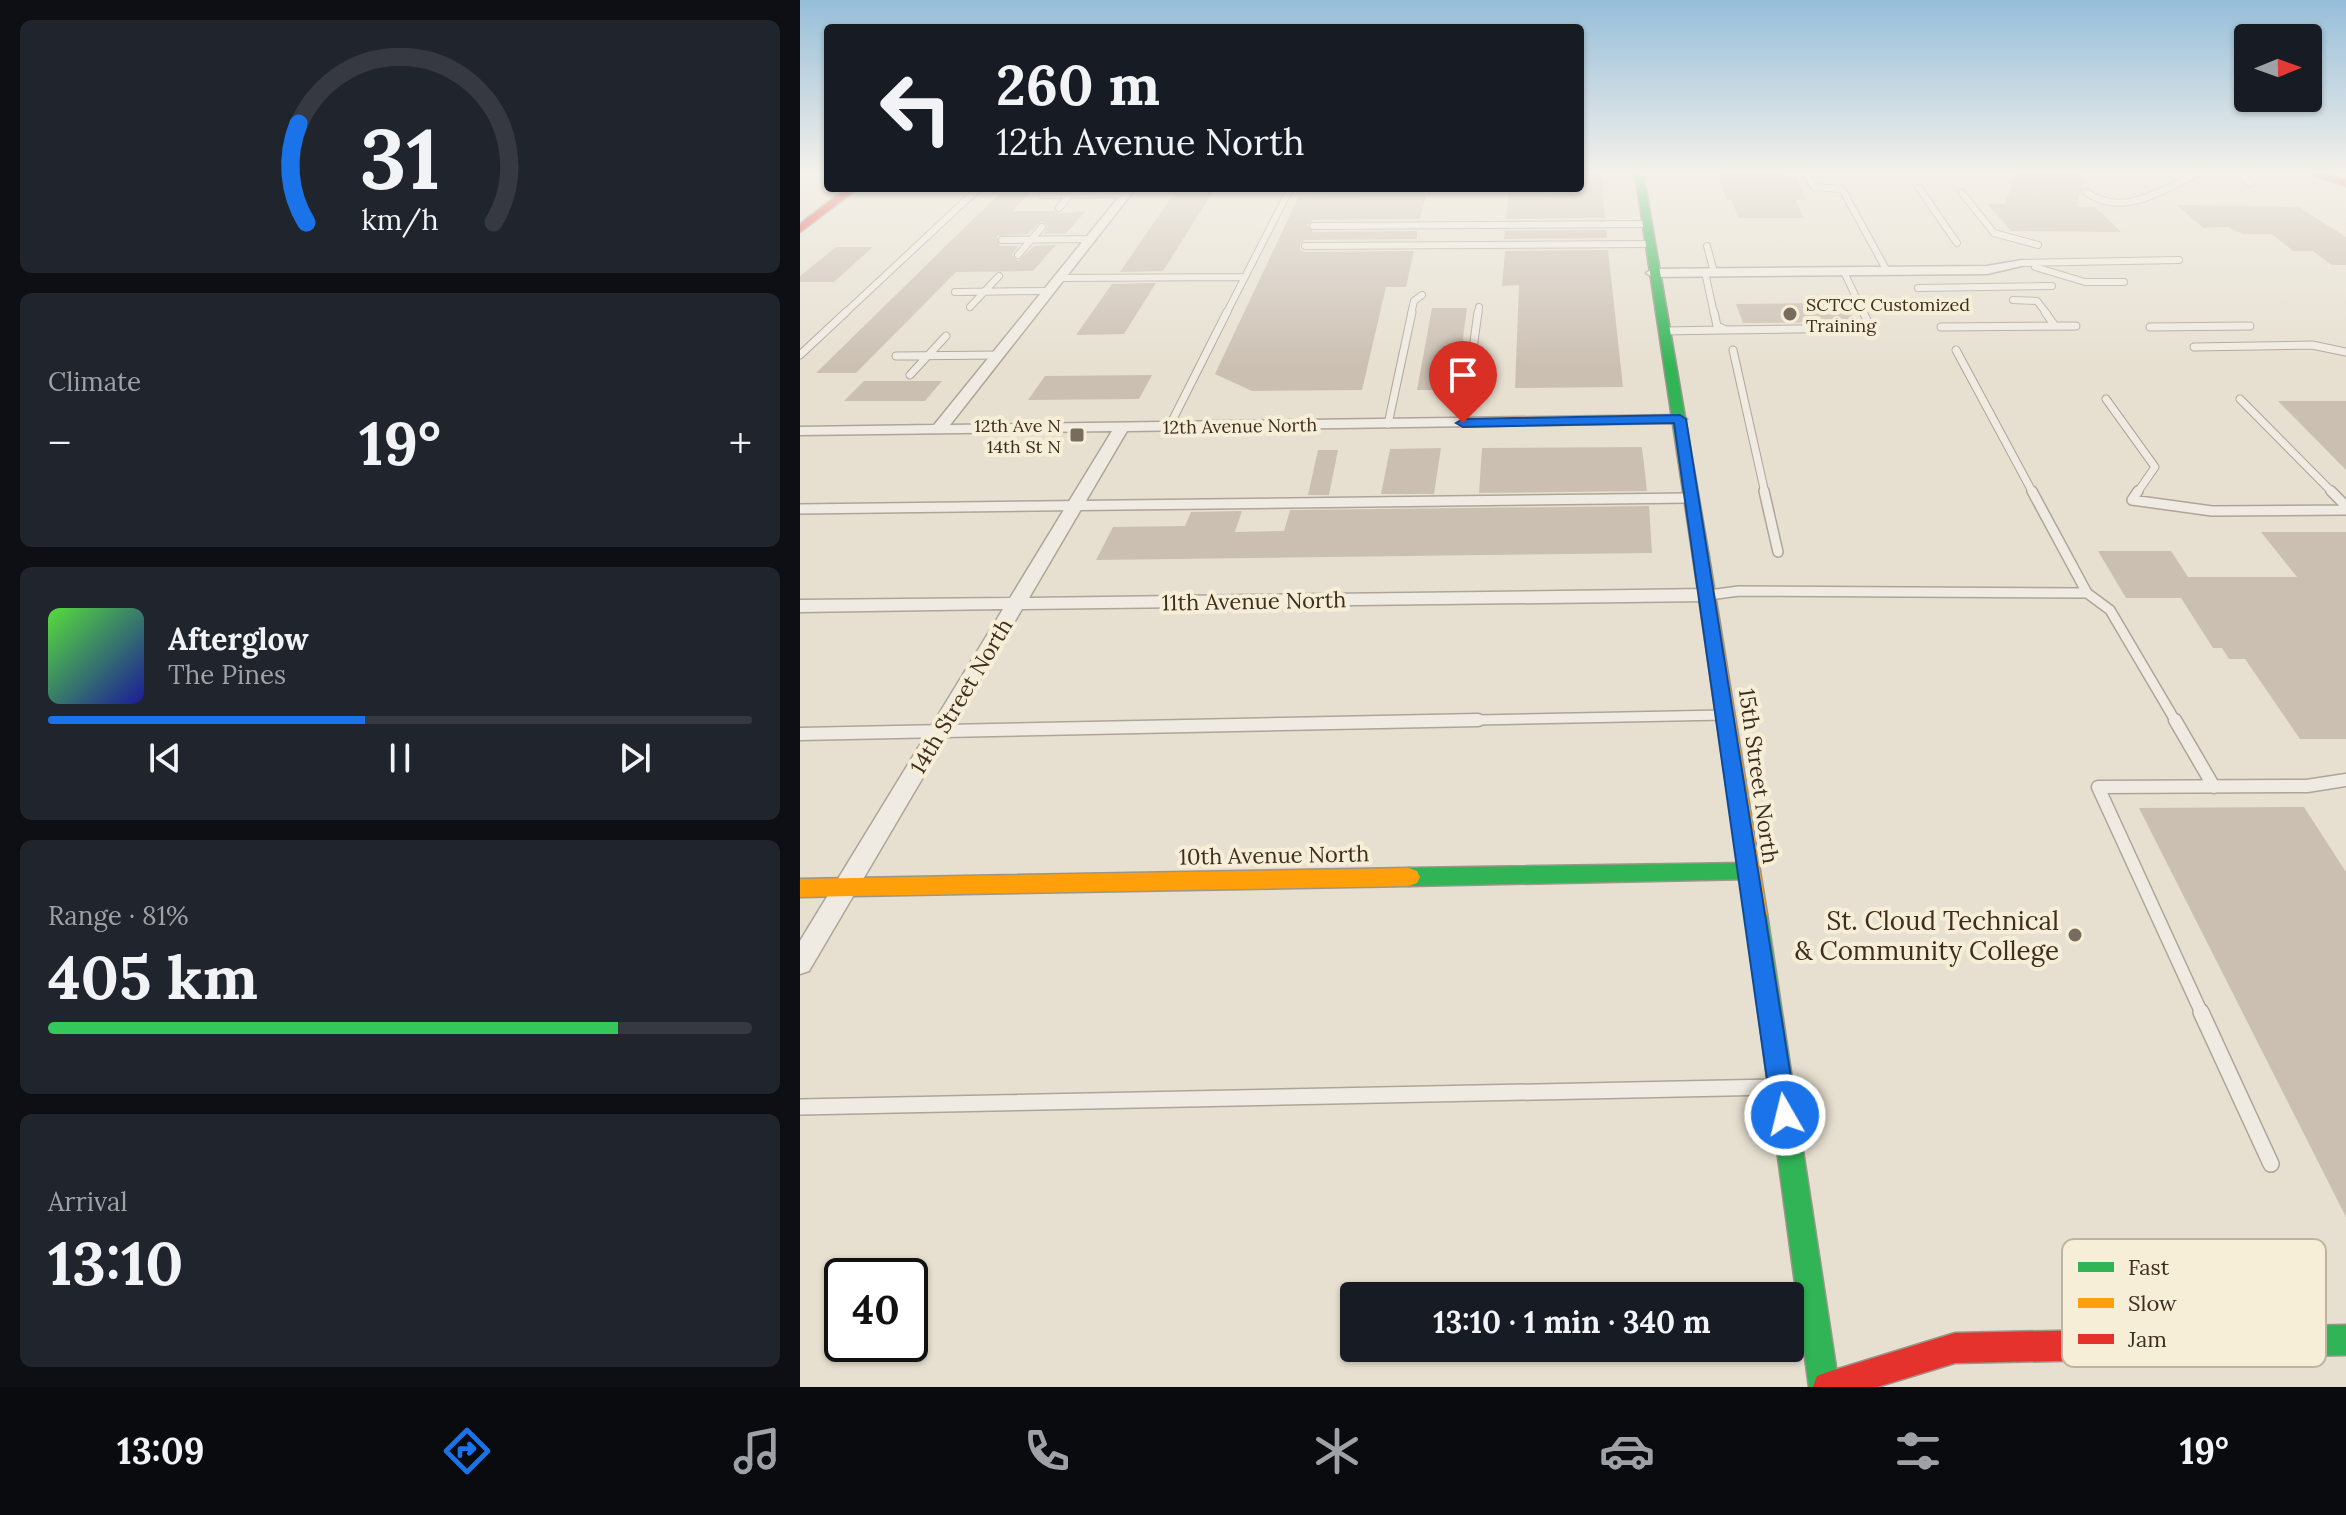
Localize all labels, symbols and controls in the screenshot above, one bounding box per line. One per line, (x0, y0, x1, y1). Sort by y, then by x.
north arrow (2234, 24, 2322, 112)
map controls (2234, 24, 2322, 112)
text: 260 m (996, 49, 1160, 120)
icon: left (864, 56, 968, 160)
text: 31 (360, 104, 440, 211)
text: 12th Avenue North (996, 119, 1305, 165)
text: km/h (361, 201, 439, 238)
place label: SCTCC Customized Training (1806, 293, 1970, 337)
marker: SCTCC Customized Training (1781, 305, 1799, 323)
pin (1429, 341, 1497, 423)
icon: arrive (1441, 353, 1485, 397)
text: Climate (48, 365, 141, 398)
text: 19° (359, 405, 441, 481)
street label: 12th Avenue North (1163, 413, 1318, 439)
place label: 12th Ave N 14th St N (974, 414, 1061, 458)
text: − (48, 415, 71, 471)
text: + (729, 415, 752, 471)
marker: 12th Ave N 14th St N (1068, 426, 1086, 444)
street label: 11th Avenue North (1161, 585, 1347, 617)
street label: 14th Street North (904, 613, 1018, 779)
text: Afterglow (168, 620, 309, 658)
text: The Pines (168, 658, 286, 691)
street label: 15th Street North (1733, 687, 1785, 865)
icon: previous (143, 736, 187, 780)
icon: pause (378, 736, 422, 780)
icon: next (613, 736, 657, 780)
street label: 10th Avenue North (1179, 839, 1369, 871)
text: Range · 81% (48, 899, 189, 932)
place label: St. Cloud Technical & Community College (1795, 904, 2059, 967)
marker: St. Cloud Technical & Community College (2066, 926, 2084, 944)
text: 405 km (48, 939, 258, 1015)
position arrow (1743, 1073, 1827, 1157)
text: Arrival (48, 1185, 127, 1218)
text: 13:10 (48, 1225, 183, 1301)
legend (2062, 1239, 2326, 1367)
text: Fast (2128, 1253, 2170, 1281)
speed limit sign: 40 (824, 1258, 928, 1362)
text: Slow (2128, 1289, 2177, 1317)
text: 13:10 · 1 min · 340 m (1433, 1303, 1711, 1341)
text: Jam (2127, 1325, 2167, 1353)
icon: directions (439, 1423, 495, 1479)
icon: music (729, 1423, 785, 1479)
icon: phone (1019, 1423, 1075, 1479)
icon: climate (1309, 1423, 1365, 1479)
icon: car (1599, 1423, 1655, 1479)
icon: filters (1890, 1423, 1946, 1479)
text: 13:09 (117, 1428, 205, 1474)
text: 19° (2180, 1428, 2229, 1474)

